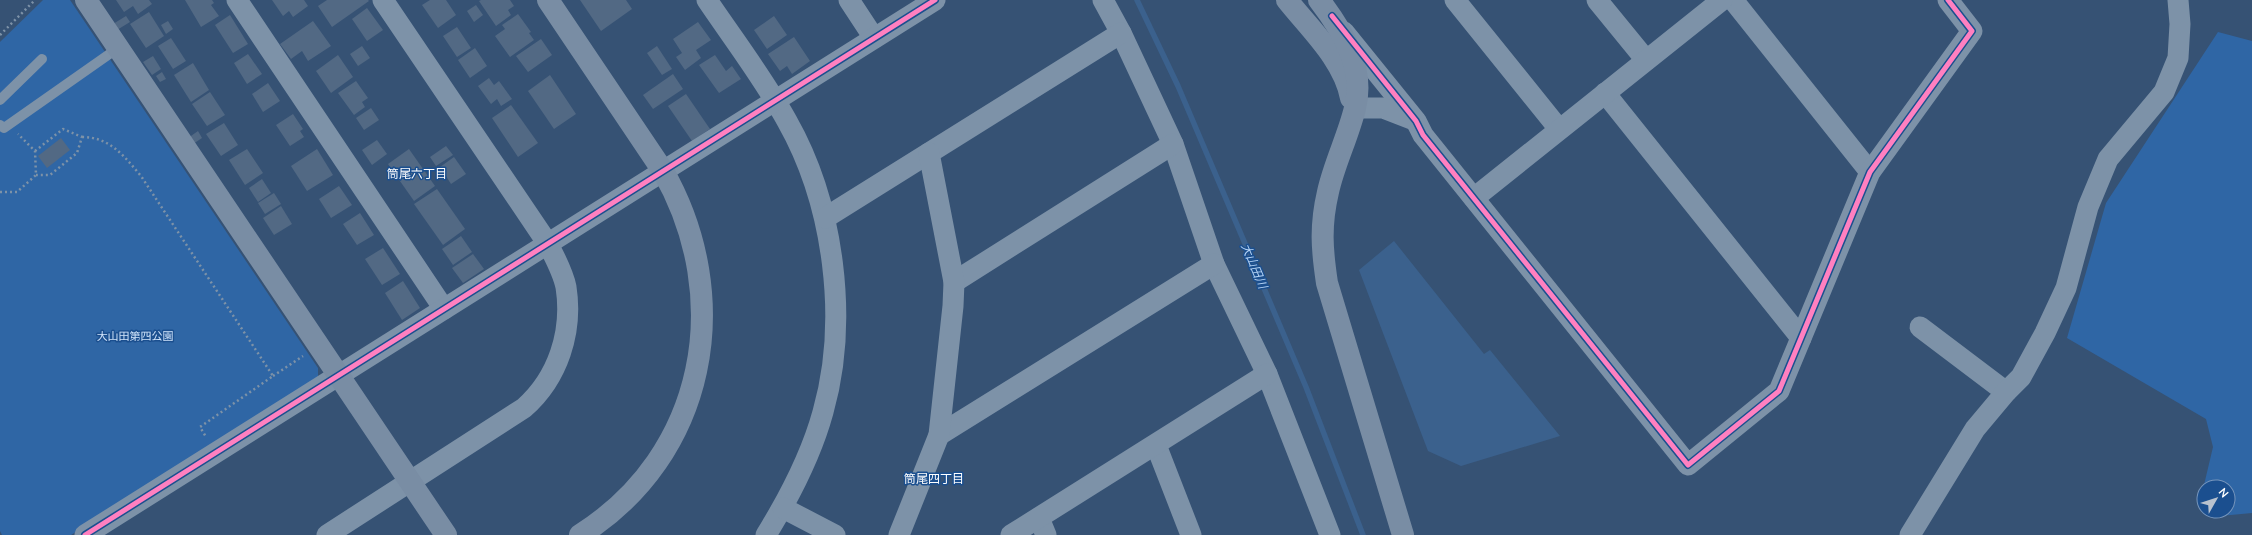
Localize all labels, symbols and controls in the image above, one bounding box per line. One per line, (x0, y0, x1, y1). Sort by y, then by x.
district label: 筒尾六丁目 (387, 166, 447, 182)
water label: 大山田川 (1237, 241, 1272, 293)
park label: 大山田第四公園 (97, 329, 174, 344)
district label: 筒尾四丁目 (904, 471, 964, 487)
north arrow (2196, 479, 2236, 519)
text: N (2215, 485, 2232, 501)

